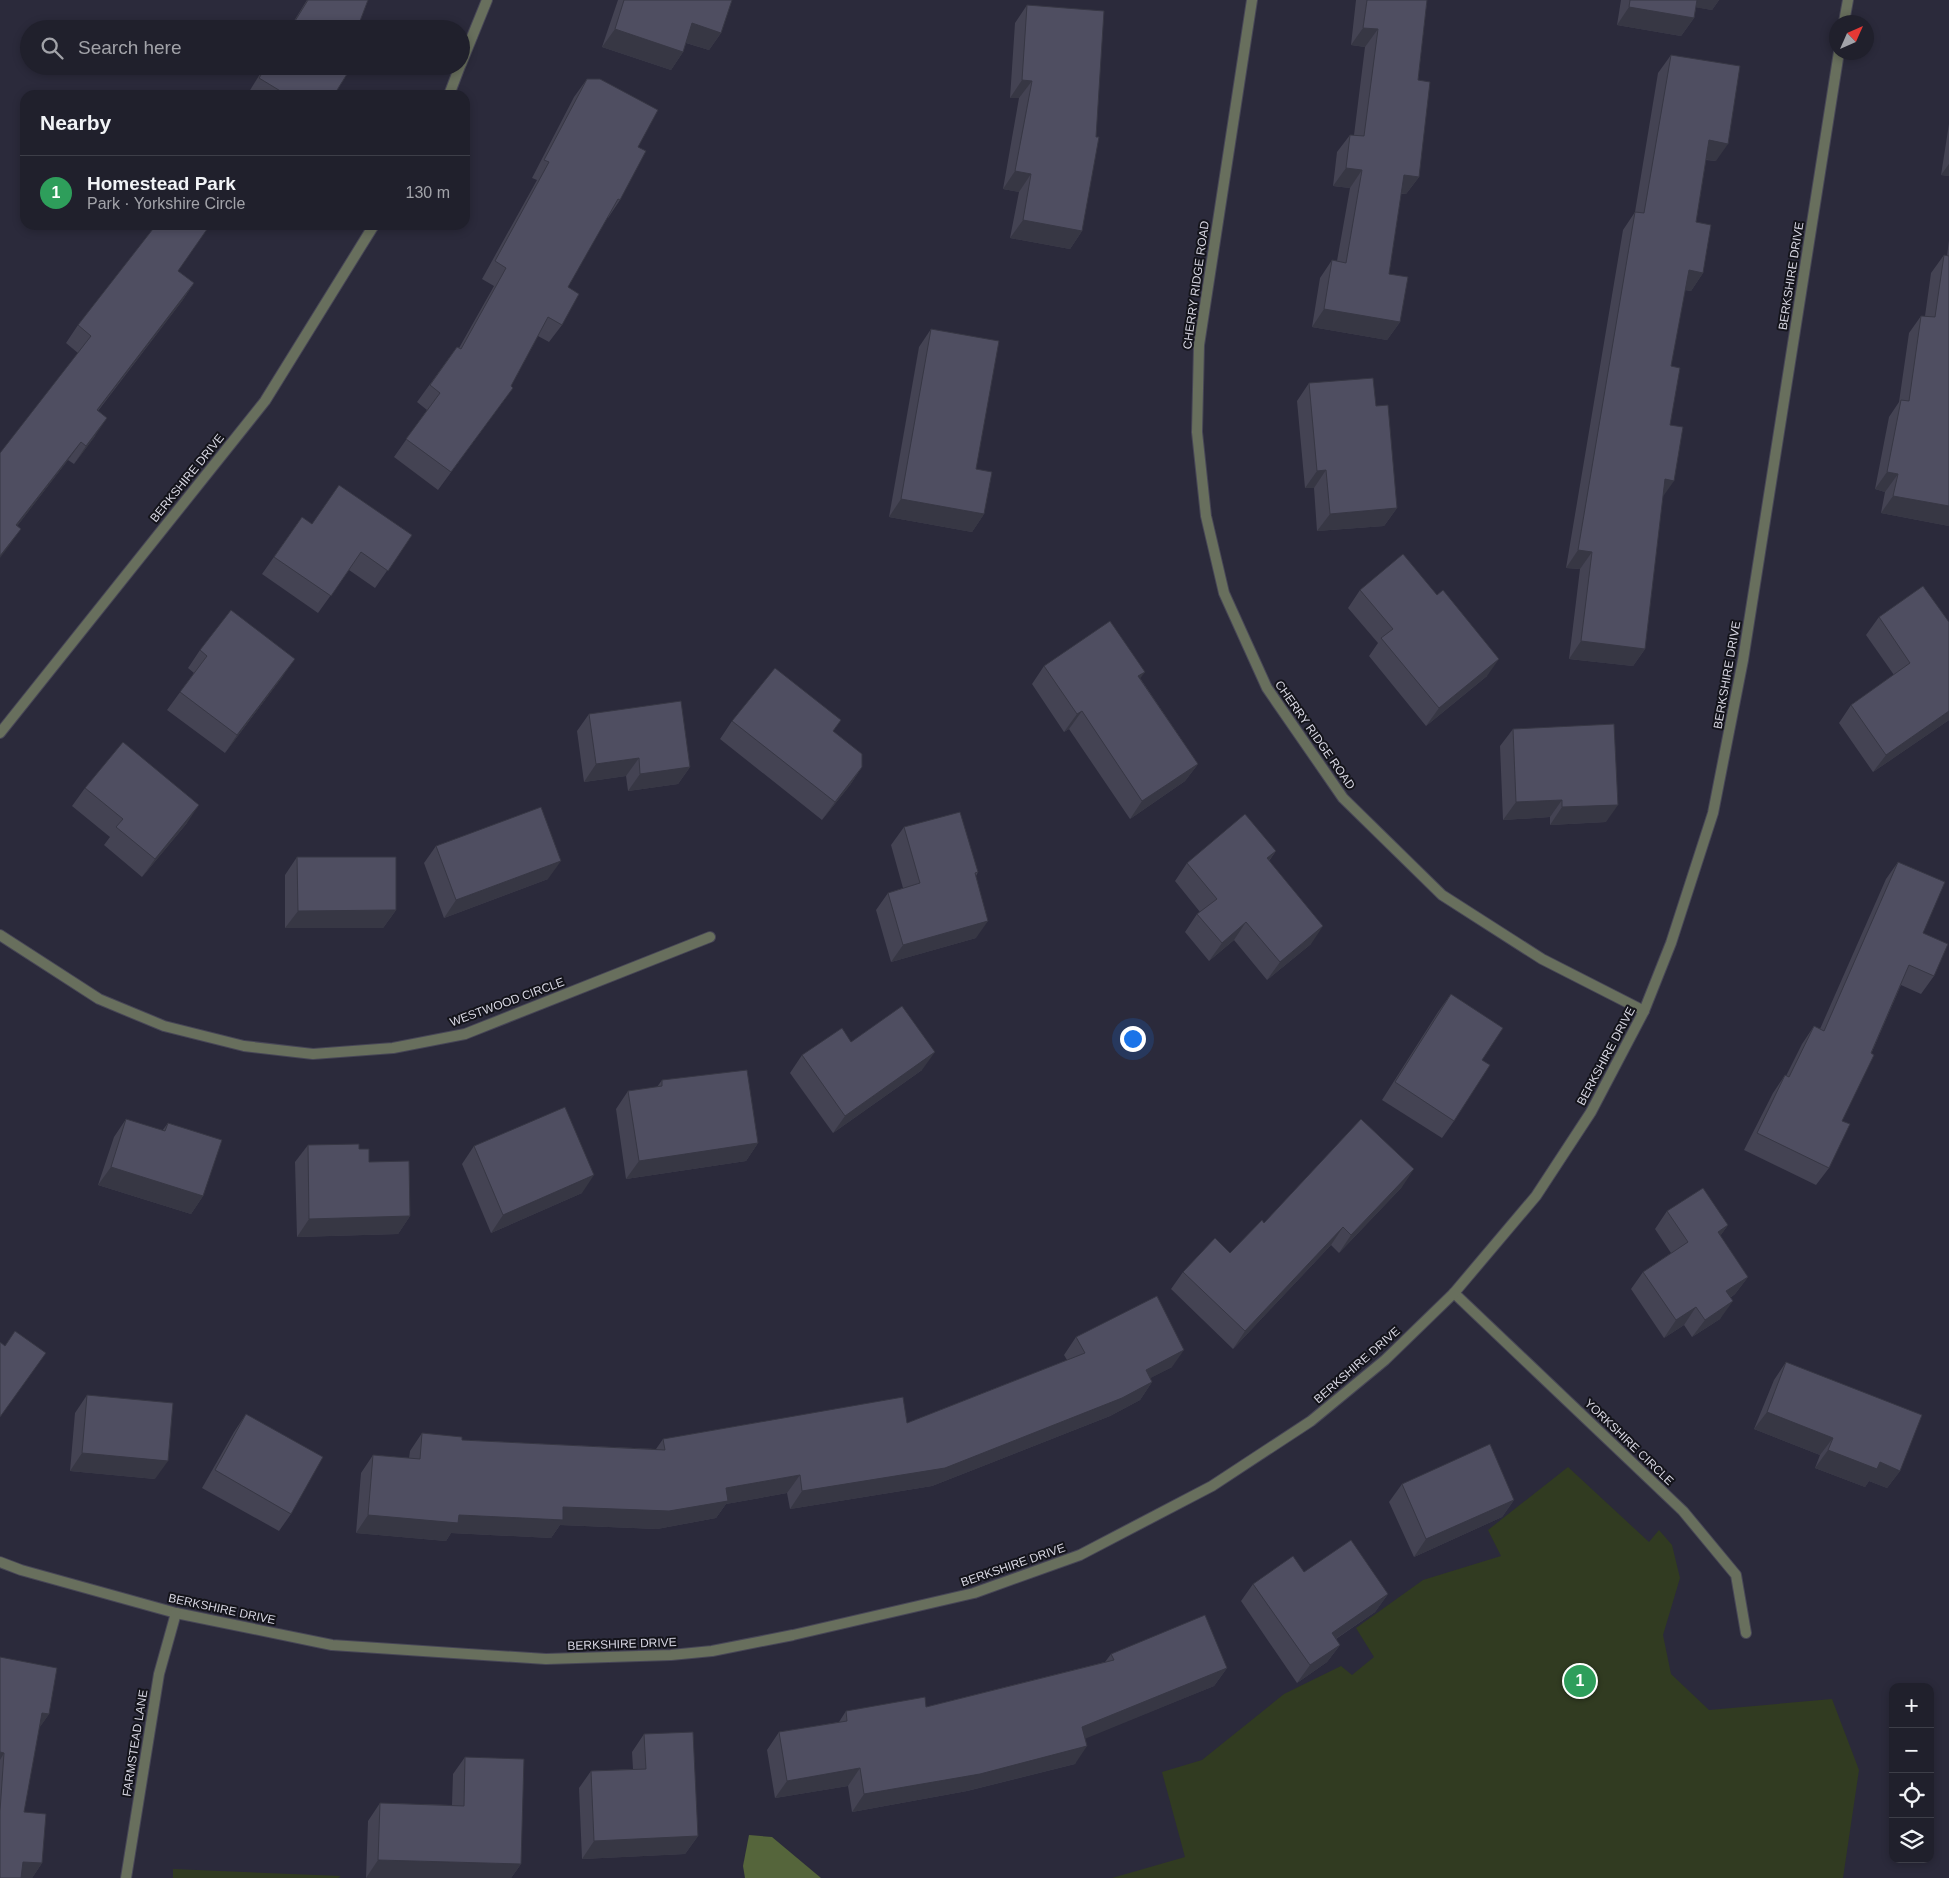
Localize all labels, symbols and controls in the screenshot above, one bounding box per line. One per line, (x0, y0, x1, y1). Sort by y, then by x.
north arrow (1829, 15, 1874, 60)
search box (20, 20, 470, 75)
icon: search (38, 34, 66, 62)
text: Search here (78, 37, 182, 58)
text: Nearby (40, 111, 111, 134)
text: Homestead Park (87, 173, 236, 194)
text: 1 (52, 184, 60, 201)
text: 130 m (406, 184, 450, 201)
text: Park · Yorkshire Circle (87, 195, 245, 212)
street label: CHERRY RIDGE ROAD (1180, 220, 1212, 350)
street label: BERKSHIRE DRIVE (1776, 221, 1806, 331)
street label: BERKSHIRE DRIVE (147, 431, 227, 525)
street label: BERKSHIRE DRIVE (1711, 620, 1743, 730)
street label: CHERRY RIDGE ROAD (1272, 678, 1358, 792)
street label: WESTWOOD CIRCLE (448, 975, 566, 1029)
street label: BERKSHIRE DRIVE (1574, 1004, 1638, 1108)
your location (1120, 1026, 1146, 1052)
street label: BERKSHIRE DRIVE (1311, 1324, 1403, 1406)
street label: YORKSHIRE CIRCLE (1582, 1396, 1676, 1488)
street label: BERKSHIRE DRIVE (959, 1541, 1067, 1589)
street label: BERKSHIRE DRIVE (167, 1591, 277, 1627)
street label: BERKSHIRE DRIVE (567, 1635, 677, 1653)
pin: 1 (1564, 1662, 1596, 1700)
map controls (1889, 1683, 1934, 1863)
button: + (1889, 1683, 1934, 1728)
street label: FARMSTEAD LANE (120, 1689, 150, 1797)
button: − (1889, 1728, 1934, 1773)
button: locate (1889, 1773, 1934, 1818)
button: layers (1889, 1818, 1934, 1863)

